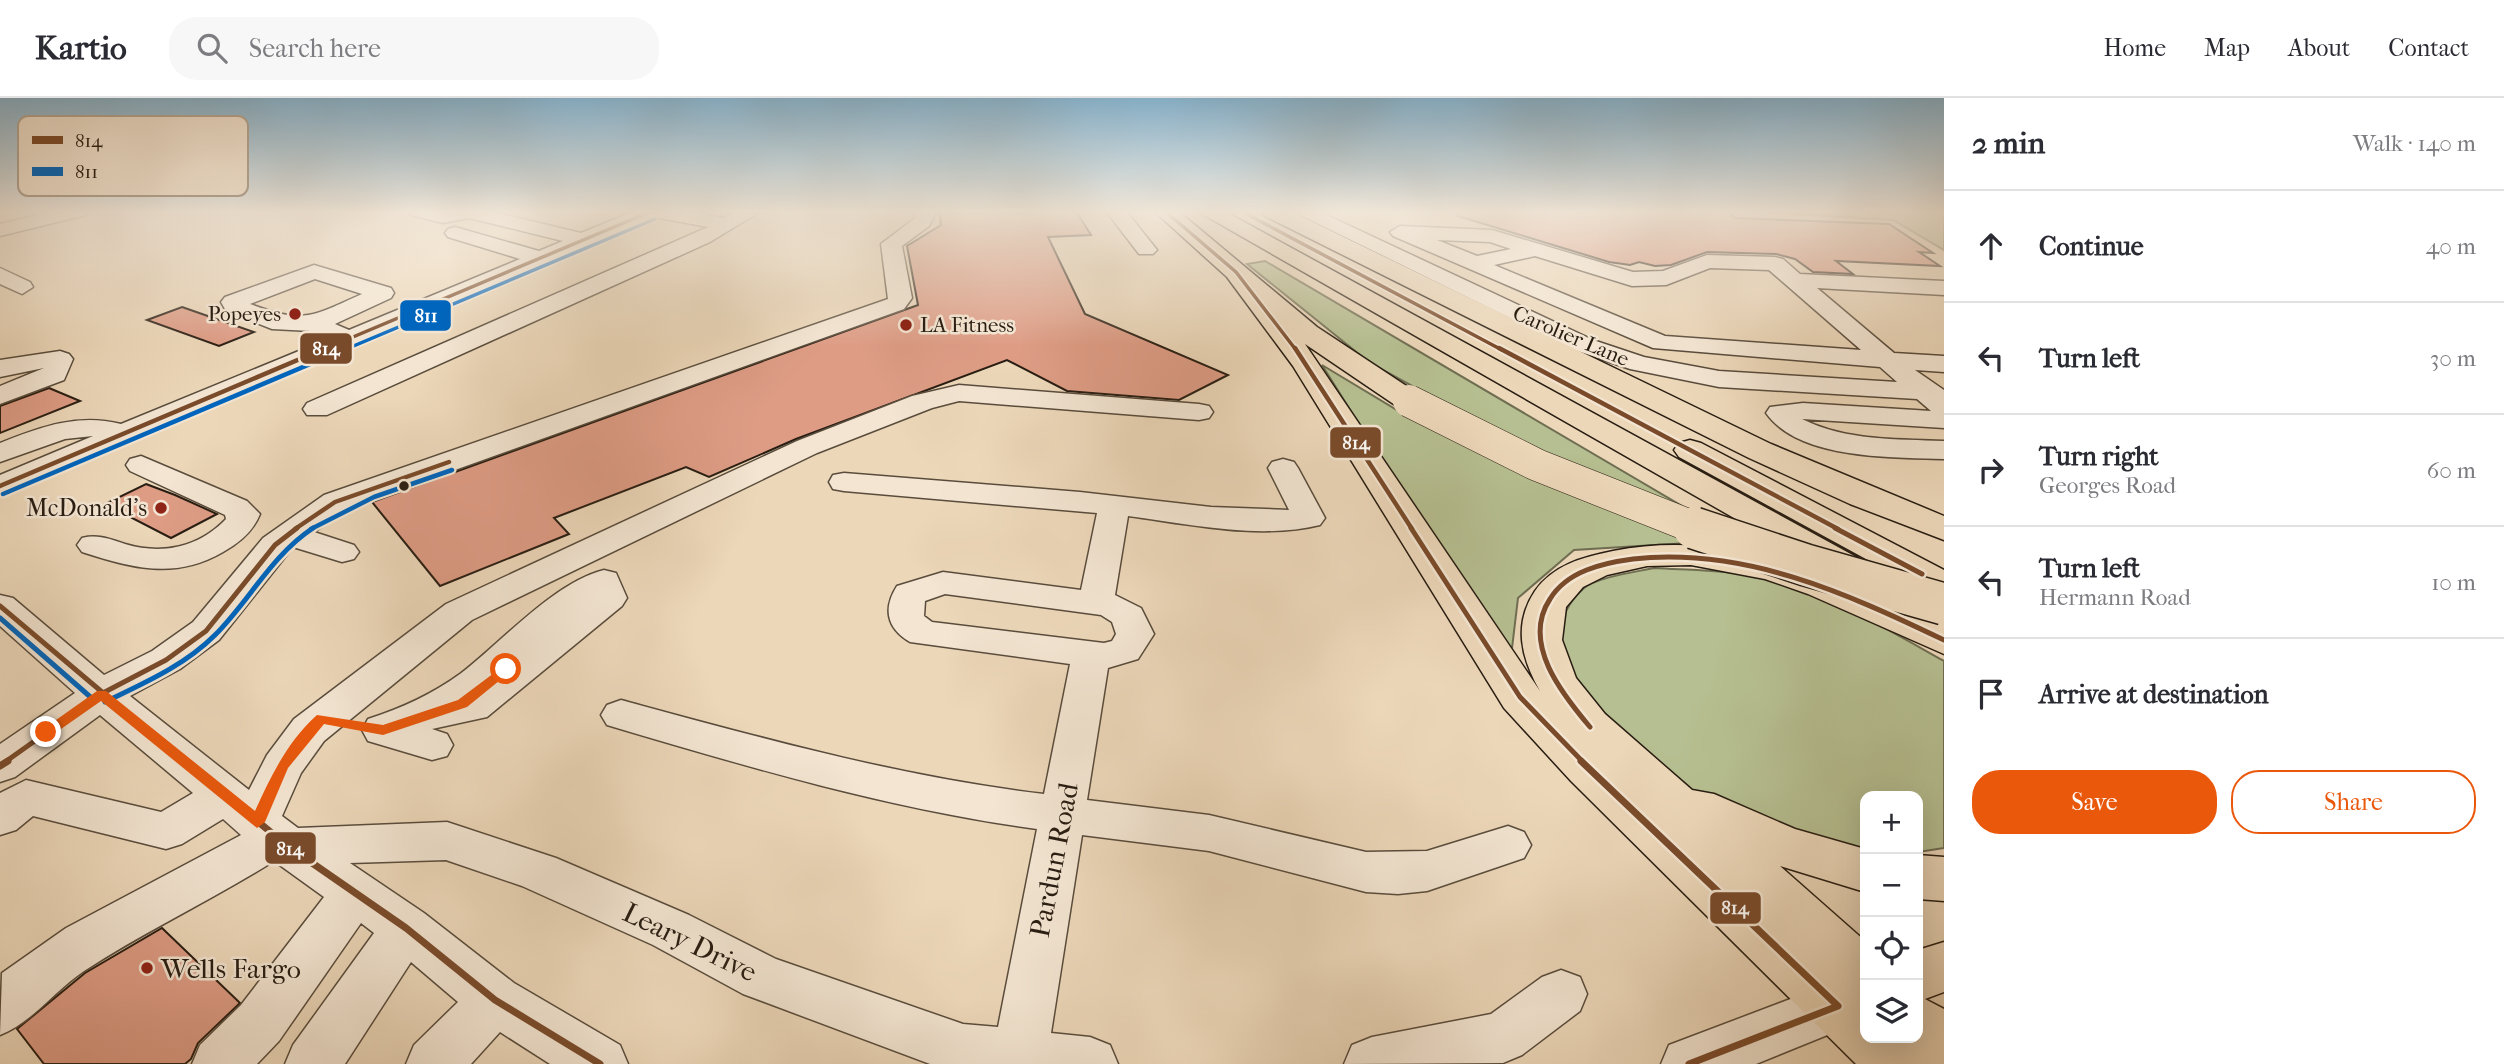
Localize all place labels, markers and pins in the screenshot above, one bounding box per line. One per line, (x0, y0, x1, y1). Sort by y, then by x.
place label: Popeyes (208, 302, 281, 326)
marker: Popeyes (287, 306, 303, 322)
place label: LA Fitness (920, 313, 1014, 337)
marker: LA Fitness (898, 317, 914, 333)
unlabelled marker (397, 479, 411, 493)
place label: McDonald's (26, 494, 147, 522)
marker: McDonald's (153, 500, 169, 516)
place label: Wells Fargo (160, 952, 301, 985)
marker: Wells Fargo (139, 960, 155, 976)

